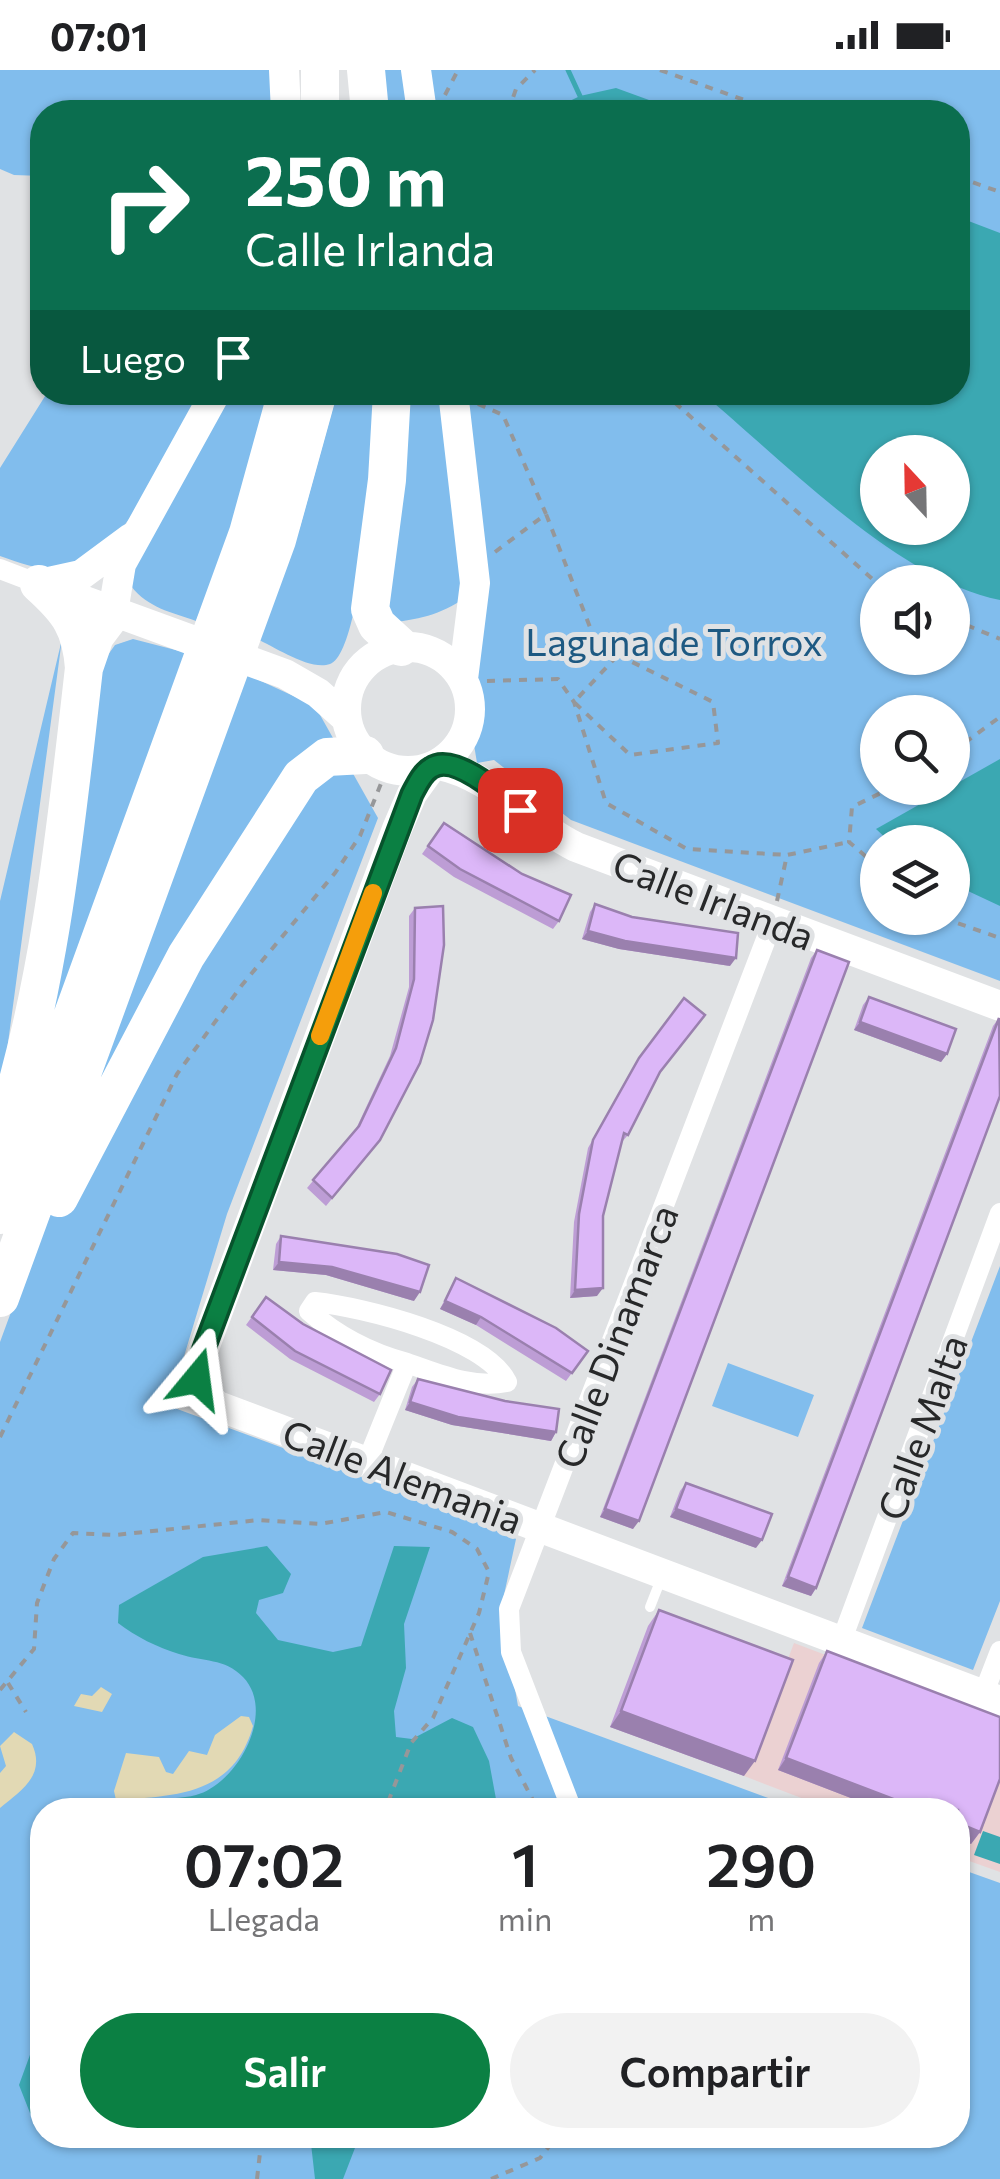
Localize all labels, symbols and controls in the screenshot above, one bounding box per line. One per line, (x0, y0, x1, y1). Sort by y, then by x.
text: 07:01 (50, 12, 148, 59)
text: 250 m (245, 135, 447, 220)
icon: right (80, 140, 210, 270)
text: Calle Irlanda (245, 220, 495, 275)
icon: arrive (206, 330, 261, 385)
text: Luego (80, 334, 186, 381)
north arrow (860, 435, 970, 545)
map controls (860, 435, 970, 935)
button: sound (860, 565, 970, 675)
park label: Laguna de Torrox (525, 617, 823, 664)
button: search (860, 695, 970, 805)
pin (478, 768, 563, 853)
icon: arrive (493, 783, 548, 838)
button: layers (860, 825, 970, 935)
street label: Calle Irlanda (607, 839, 821, 959)
street label: Calle Dinamarca (543, 1198, 687, 1474)
position arrow (145, 1327, 249, 1431)
street label: Calle Malta (866, 1328, 976, 1526)
street label: Calle Alemania (277, 1408, 529, 1542)
text: 07:02 (184, 1826, 344, 1899)
text: 1 (512, 1826, 538, 1899)
text: 290 (706, 1826, 816, 1899)
text: Llegada (208, 1898, 320, 1938)
text: min (498, 1898, 552, 1938)
text: m (747, 1898, 775, 1938)
button: Salir (80, 2013, 490, 2128)
button: Compartir (510, 2013, 920, 2128)

